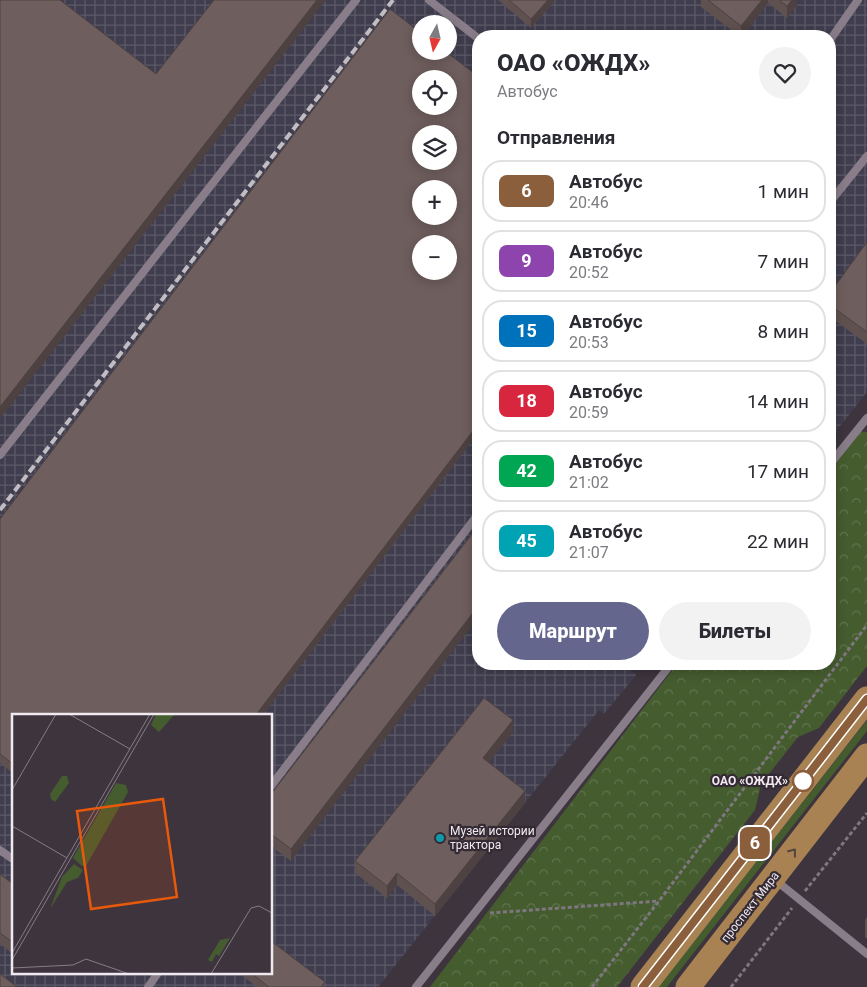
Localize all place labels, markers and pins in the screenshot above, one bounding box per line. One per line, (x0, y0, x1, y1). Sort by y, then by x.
marker: ОАО «ОЖДХ» (792, 770, 814, 792)
place label: ОАО «ОЖДХ» (712, 774, 788, 788)
place label: Музей истории трактора (450, 824, 535, 852)
marker: Музей истории трактора (434, 832, 446, 844)

